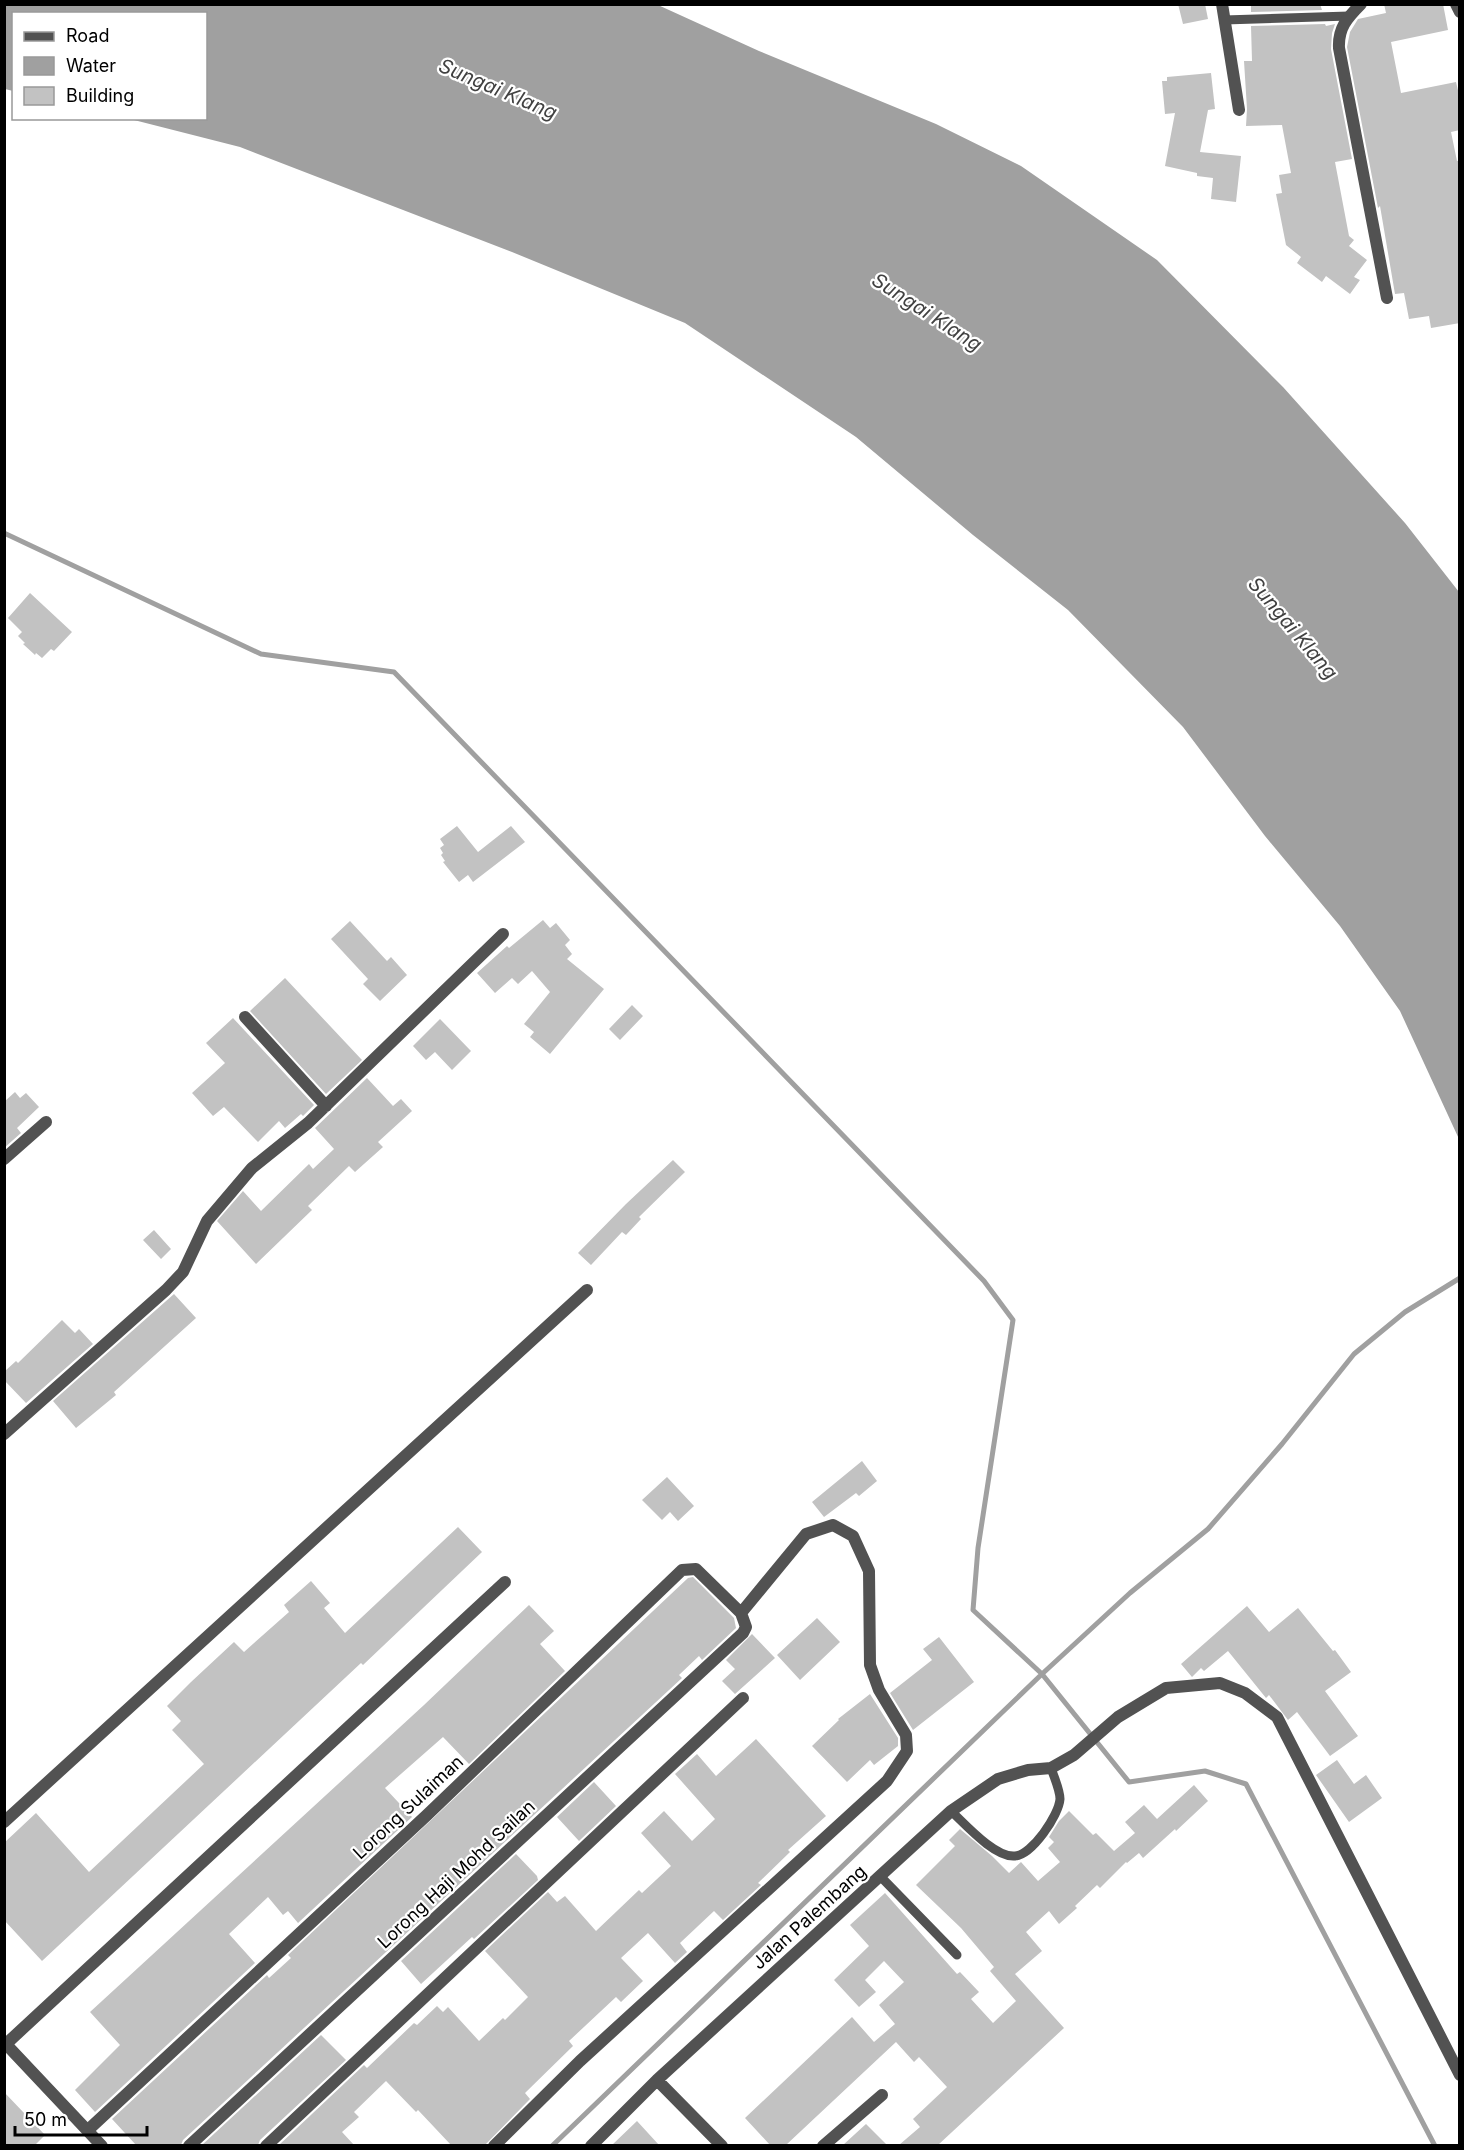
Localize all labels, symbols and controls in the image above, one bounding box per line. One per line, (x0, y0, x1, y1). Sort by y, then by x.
legend (12, 12, 207, 120)
text: Road (66, 25, 109, 46)
water label: Sungai Klang (435, 53, 561, 125)
text: Water (66, 55, 116, 76)
text: Building (66, 85, 134, 106)
water label: Sungai Klang (868, 268, 986, 356)
water label: Sungai Klang (1243, 572, 1343, 684)
street label: Lorong Sulaiman (349, 1751, 467, 1863)
street label: Lorong Haji Mohd Sailan (373, 1796, 539, 1952)
street label: Jalan Palembang (748, 1860, 870, 1974)
scale bar (15, 2099, 147, 2137)
text: 50 m (24, 2109, 67, 2130)

